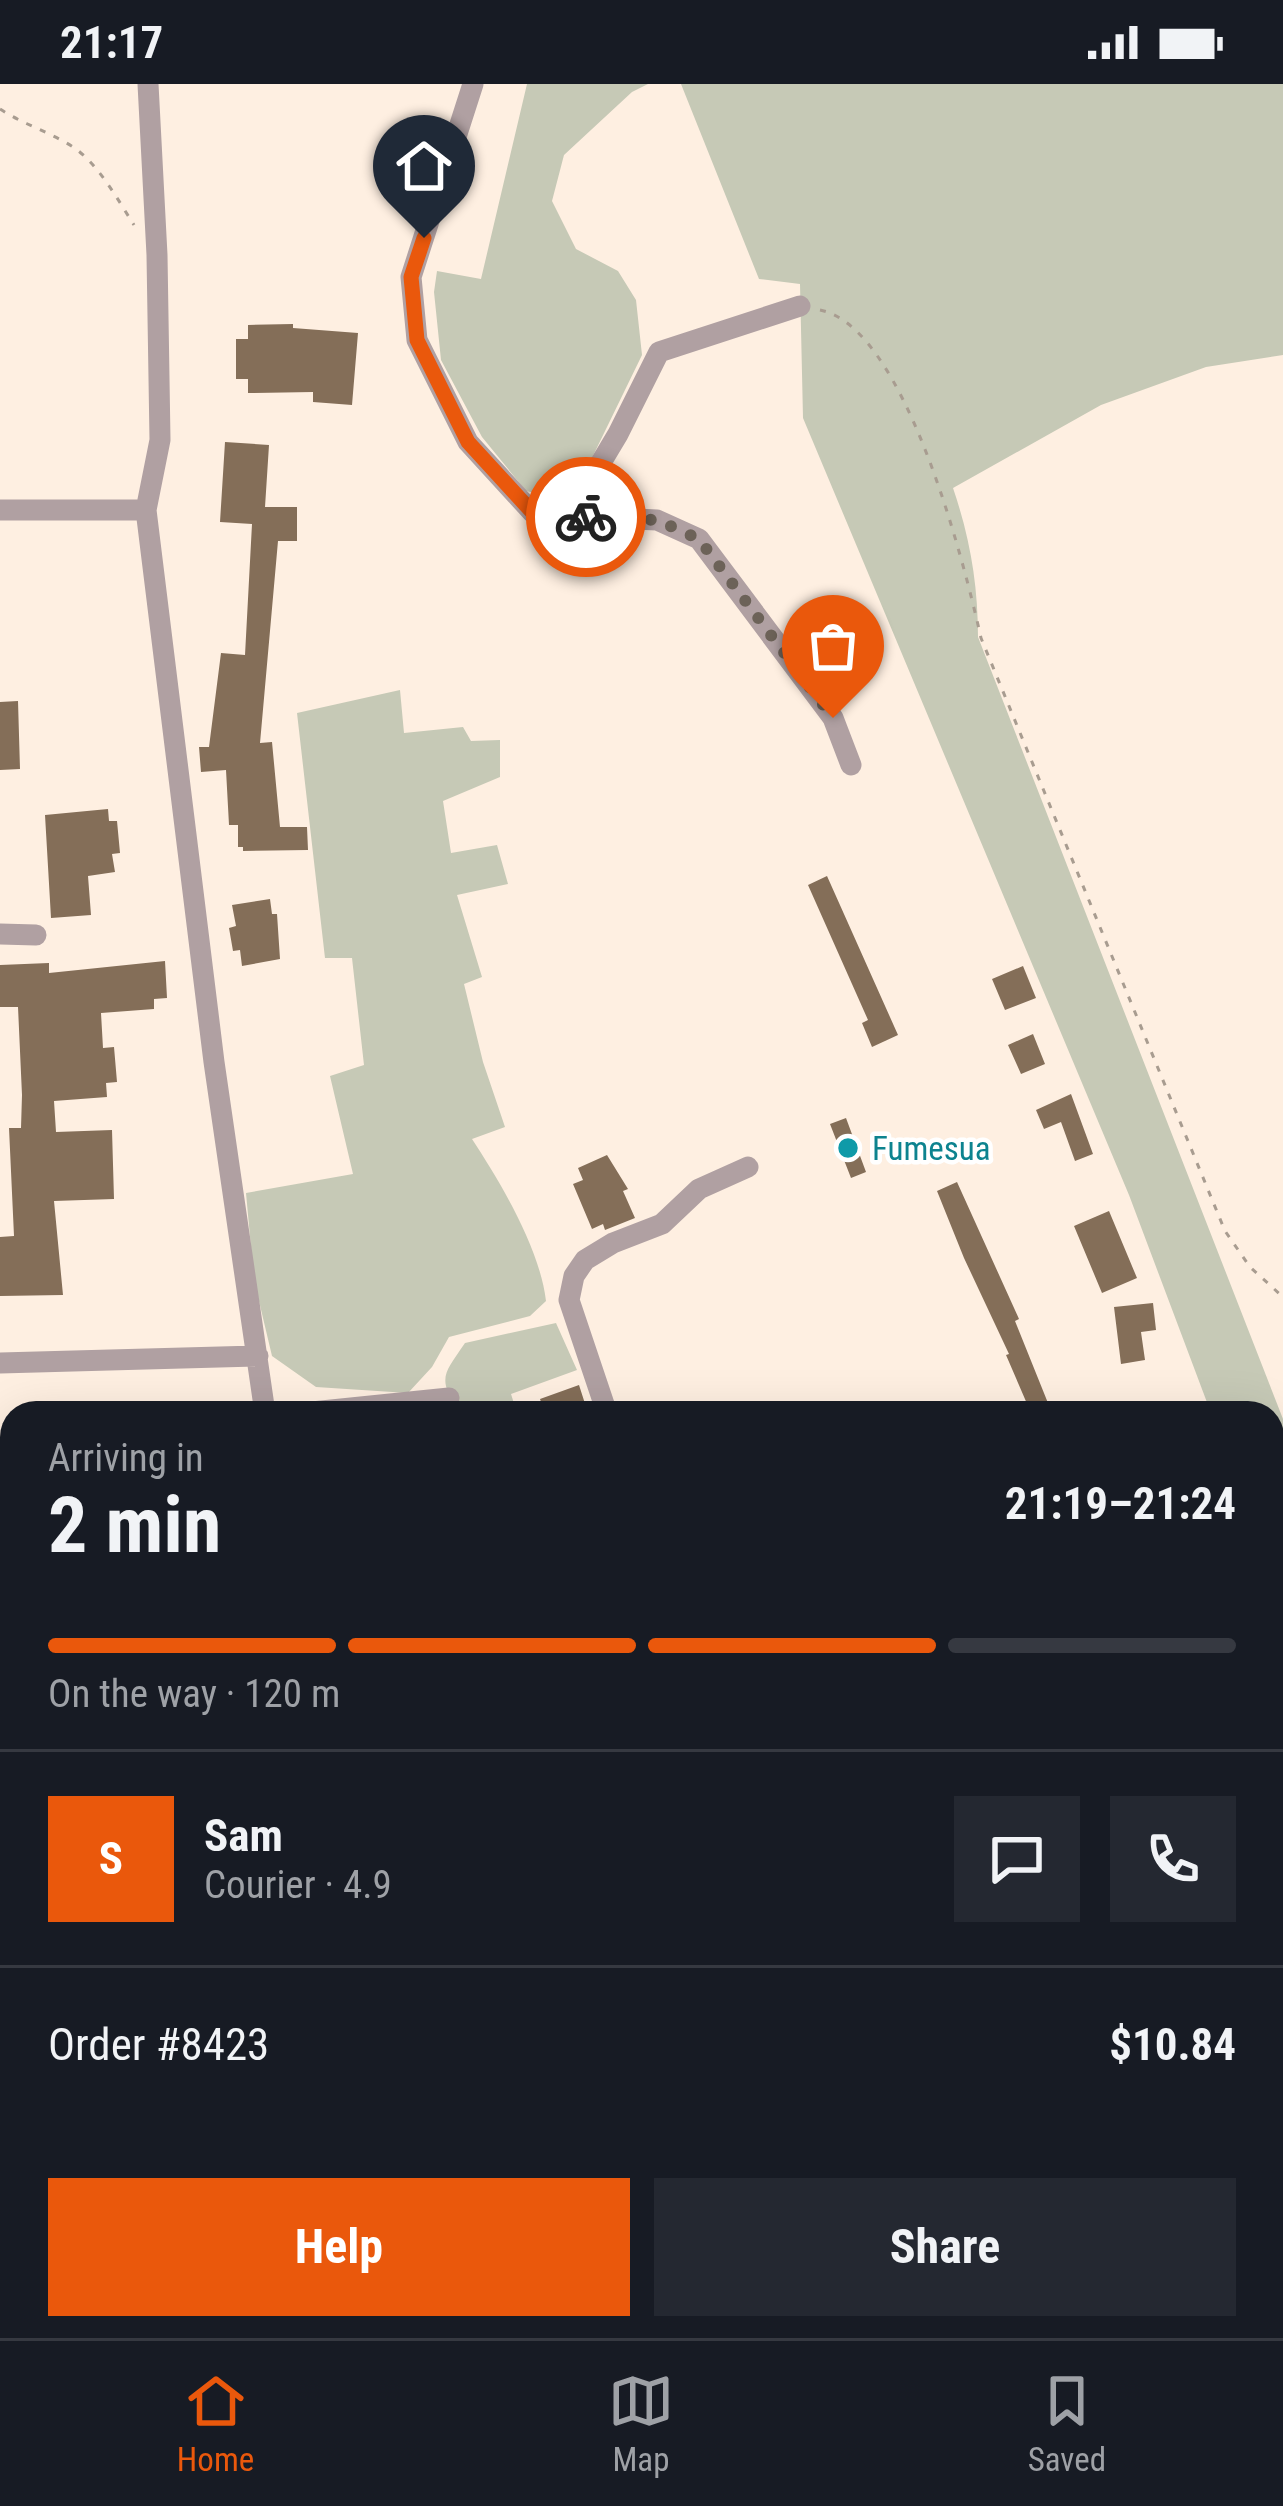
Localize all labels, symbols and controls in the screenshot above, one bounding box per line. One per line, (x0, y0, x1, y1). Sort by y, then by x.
text: 21:17 (60, 16, 163, 69)
pin (373, 115, 475, 238)
icon: home (391, 133, 457, 199)
courier (526, 457, 646, 577)
icon: bike (553, 484, 619, 550)
pin (782, 595, 884, 718)
icon: bag (800, 613, 866, 679)
place label: Fumesua (872, 1129, 991, 1168)
marker: Fumesua (835, 1135, 861, 1161)
text: Arriving in (48, 1435, 204, 1481)
text: 21:19–21:24 (1005, 1477, 1236, 1530)
text: 2 min (48, 1480, 221, 1571)
text: On the way · 120 m (48, 1671, 340, 1717)
button: chat (954, 1796, 1080, 1922)
button: phone (1110, 1796, 1236, 1922)
text: Sam (204, 1809, 283, 1862)
text: S (99, 1832, 123, 1885)
text: Courier · 4.9 (204, 1862, 392, 1908)
text: Order #8423 (48, 2018, 269, 2071)
text: $10.84 (1109, 2018, 1236, 2071)
button: Help (48, 2178, 630, 2316)
button: Share (654, 2178, 1236, 2316)
tab: Home (177, 2368, 254, 2479)
tab: Map (608, 2368, 674, 2479)
tab: Saved (1028, 2368, 1106, 2479)

